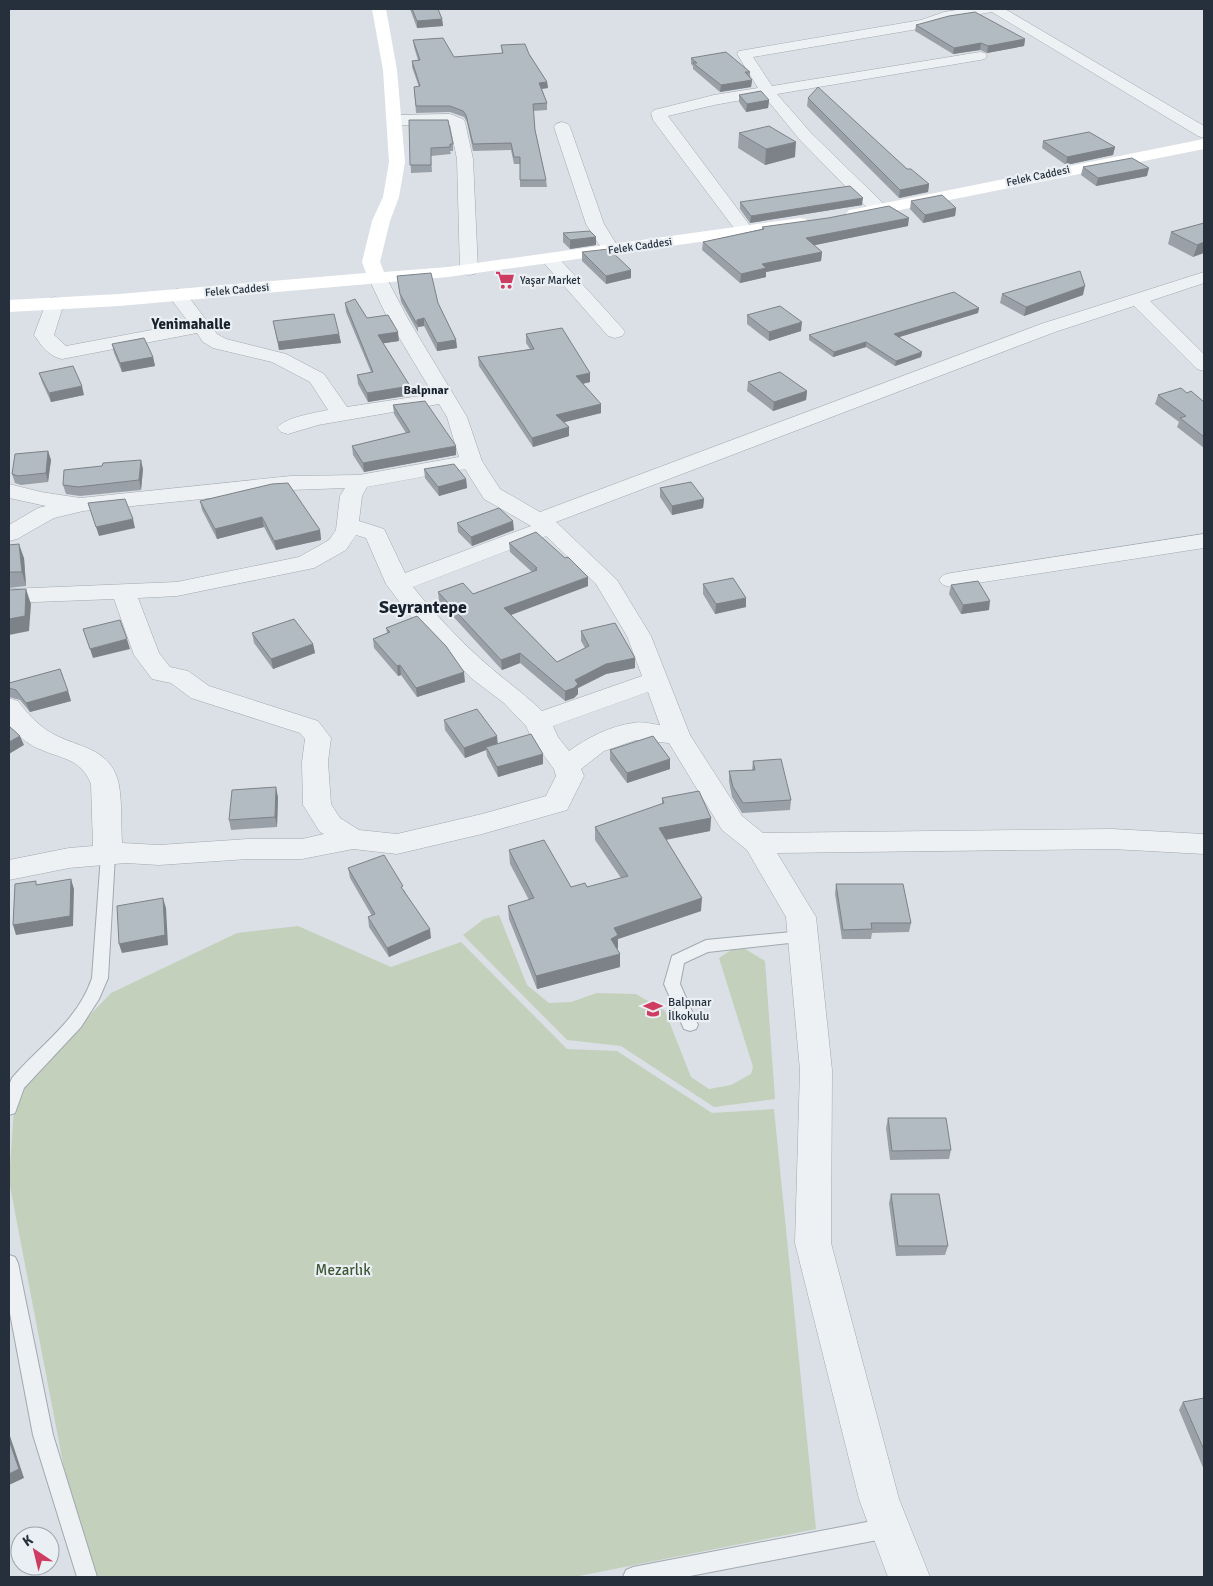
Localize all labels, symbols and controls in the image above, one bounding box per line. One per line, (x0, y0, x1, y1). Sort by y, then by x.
street label: Felek Caddesi (1005, 163, 1071, 189)
street label: Felek Caddesi (607, 235, 673, 257)
supermarket icon: Yaşar Market (494, 269, 516, 291)
place label: Yaşar Market (520, 274, 581, 287)
street label: Felek Caddesi (204, 281, 270, 299)
district label: Yenimahalle (150, 315, 231, 333)
district label: Balpınar (404, 383, 449, 398)
district label: Seyrantepe (379, 596, 467, 618)
place label: Balpınar İlkokulu (668, 995, 712, 1024)
school or university icon: Balpınar İlkokulu (642, 998, 664, 1020)
park label: Mezarlık (315, 1261, 371, 1279)
north arrow (10, 1526, 60, 1576)
text: K (19, 1531, 37, 1550)

